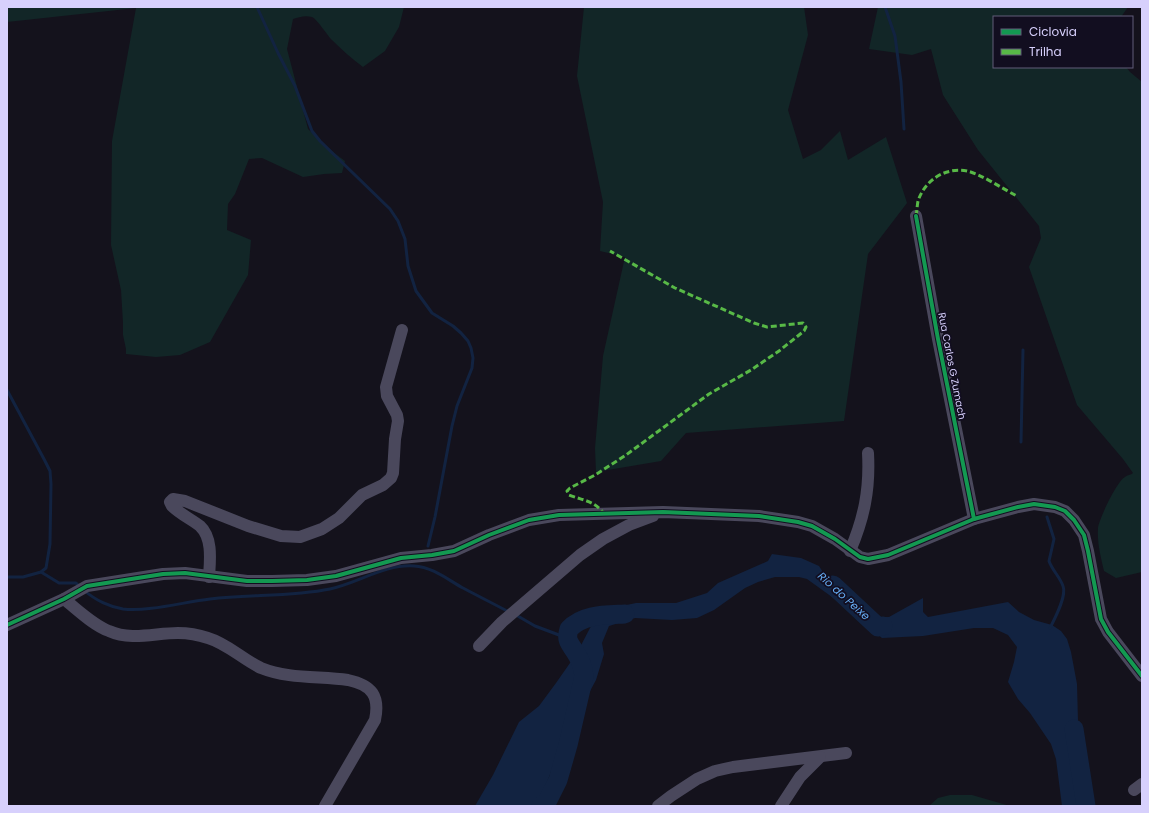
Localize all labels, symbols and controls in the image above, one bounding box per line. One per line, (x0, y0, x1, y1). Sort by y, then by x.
legend (993, 16, 1133, 68)
text: Ciclovia (1029, 23, 1077, 40)
text: Trilha (1029, 43, 1062, 60)
street label: Rua Carlos G Zumach (934, 311, 970, 421)
water label: Rio do Peixe (814, 568, 874, 624)

